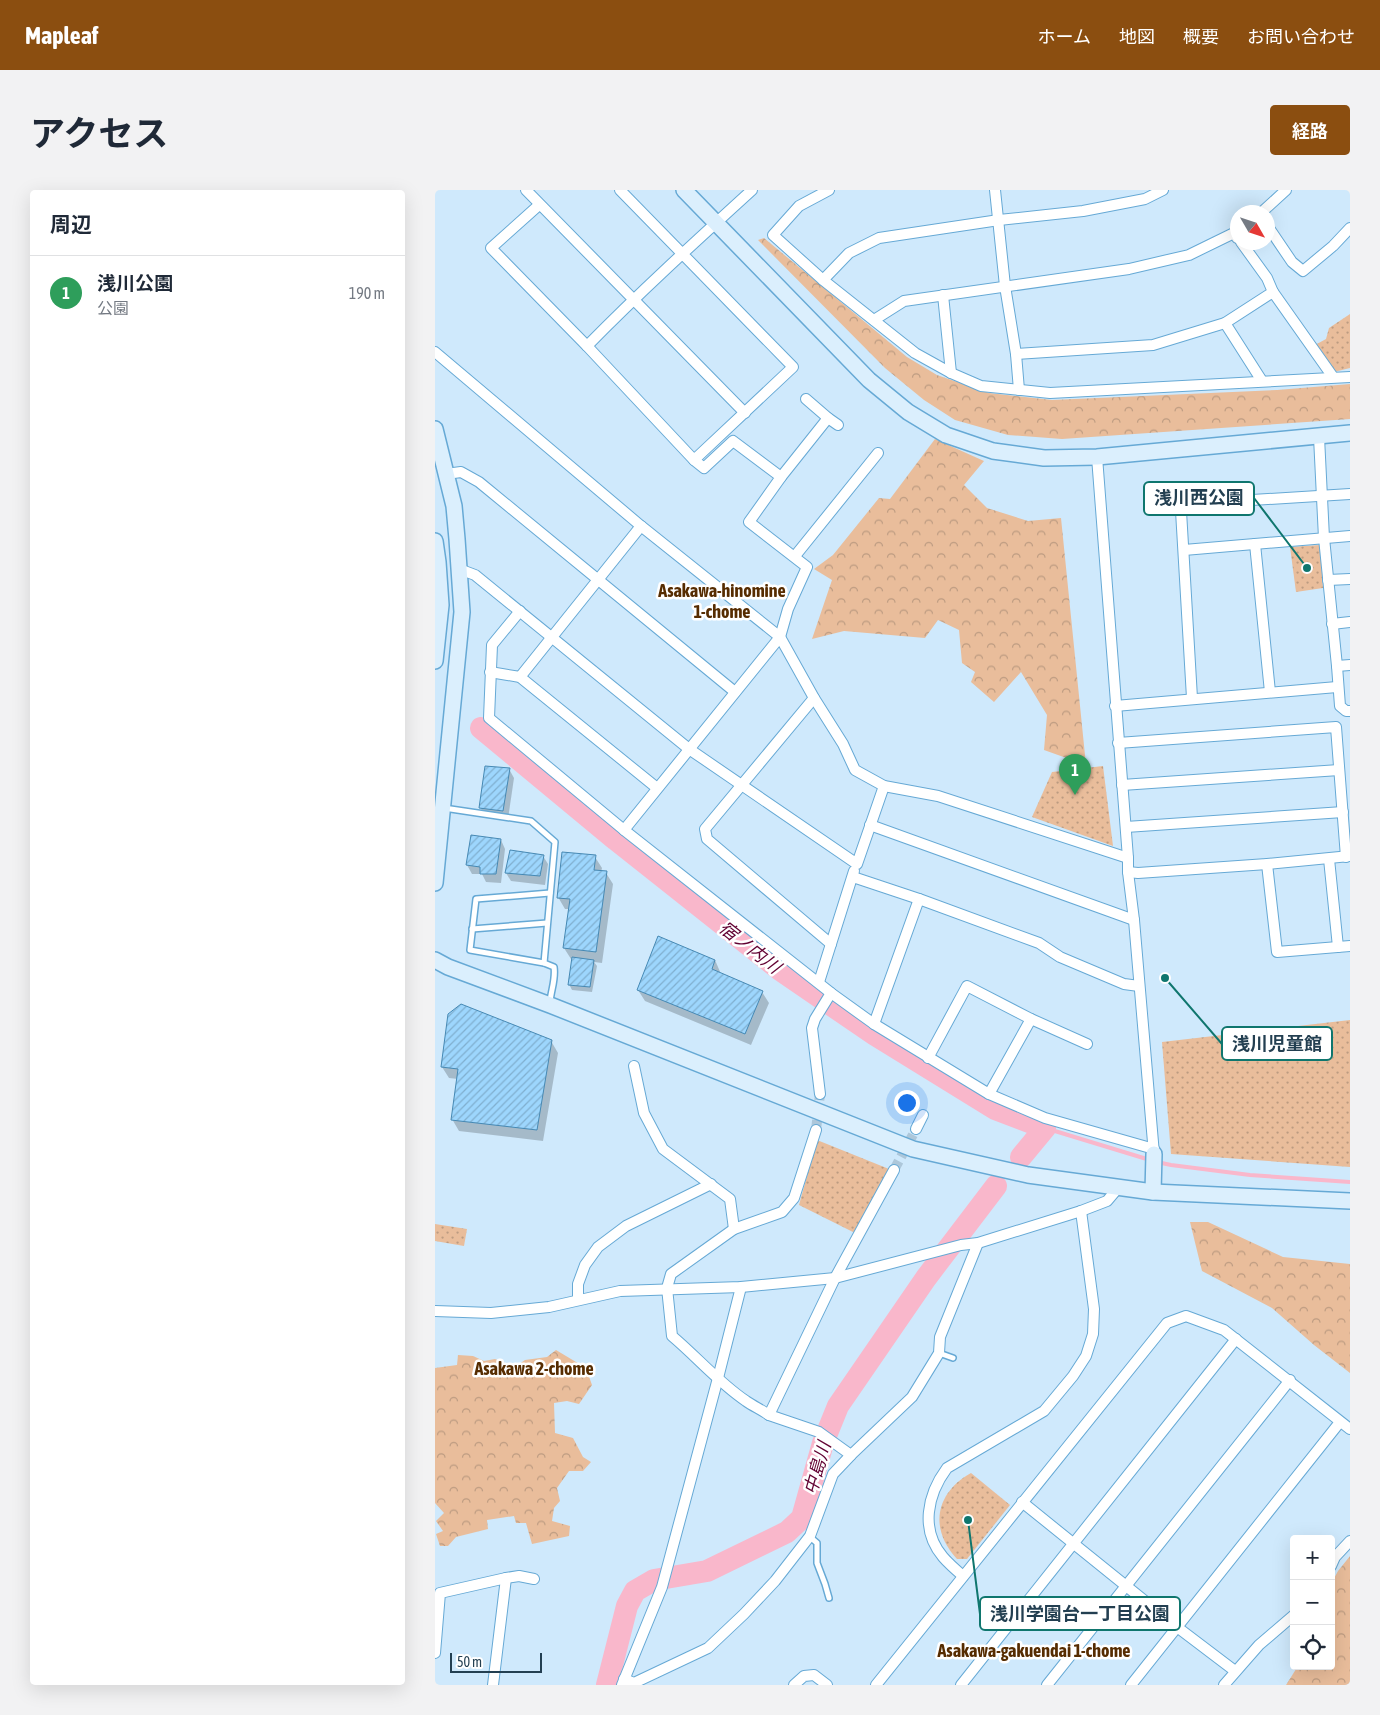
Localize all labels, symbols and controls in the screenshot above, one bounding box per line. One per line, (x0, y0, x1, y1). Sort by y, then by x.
text: Mapleaf (25, 22, 98, 49)
text: ホーム (1038, 26, 1091, 47)
text: 地図 (1119, 26, 1155, 47)
text: 概要 (1183, 26, 1219, 47)
text: お問い合わせ (1247, 26, 1355, 47)
button: 経路 (1270, 105, 1350, 155)
text: アクセス (30, 113, 168, 153)
north arrow (1230, 205, 1275, 250)
text: 周辺 (50, 212, 92, 236)
text: 浅川公園 (97, 272, 173, 294)
text: 1 (62, 284, 70, 302)
text: 190 m (349, 284, 385, 302)
text: 公園 (97, 299, 129, 317)
callout: 浅川西公園 (1144, 482, 1254, 515)
text: 浅川西公園 (1154, 487, 1244, 508)
district label: Asakawa-hinomine 1-chome (657, 580, 786, 622)
pin: 1 (1059, 754, 1091, 795)
water label: 宿ノ内川 (715, 917, 786, 979)
callout: 浅川児童館 (1222, 1027, 1332, 1060)
text: 浅川児童館 (1232, 1033, 1322, 1054)
your location (894, 1090, 920, 1116)
district label: Asakawa 2-chome (473, 1358, 594, 1379)
water label: 中島川 (799, 1437, 835, 1497)
map controls (1290, 1535, 1335, 1670)
button: + (1290, 1535, 1335, 1580)
button: − (1290, 1580, 1335, 1625)
callout: 浅川学園台一丁目公園 (980, 1597, 1180, 1630)
text: 浅川学園台一丁目公園 (990, 1603, 1170, 1624)
button: locate (1290, 1625, 1335, 1670)
district label: Asakawa-gakuendai 1-chome (936, 1640, 1131, 1661)
scale bar (450, 1650, 543, 1673)
text: 50 m (457, 1654, 482, 1670)

